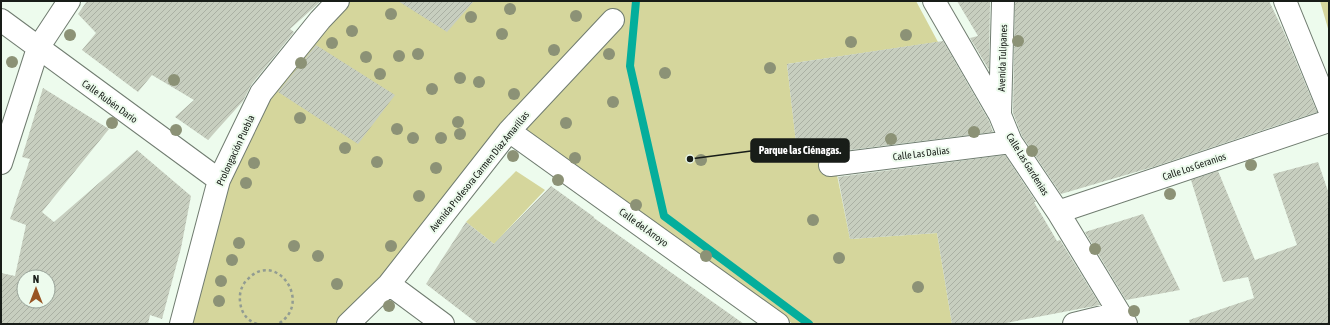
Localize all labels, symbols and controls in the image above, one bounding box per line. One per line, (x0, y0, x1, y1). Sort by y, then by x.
street label: Avenida Tulipanes (996, 24, 1009, 92)
street label: Calle Rubén Darío (80, 78, 140, 125)
street label: Avenida Profesora Carmen Díaz Amarillas (428, 109, 532, 234)
street label: Prolongación Puebla (214, 113, 257, 187)
street label: Calle Las Gardenias (1004, 131, 1051, 198)
callout: Parque las Ciénagas. (751, 139, 849, 162)
text: Parque las Ciénagas. (759, 144, 841, 156)
street label: Calle Las Dalias (892, 145, 951, 162)
street label: Calle Los Geranios (1161, 150, 1228, 182)
street label: Calle del Arroyo (617, 206, 671, 249)
north arrow (16, 269, 56, 309)
text: N (33, 273, 39, 285)

